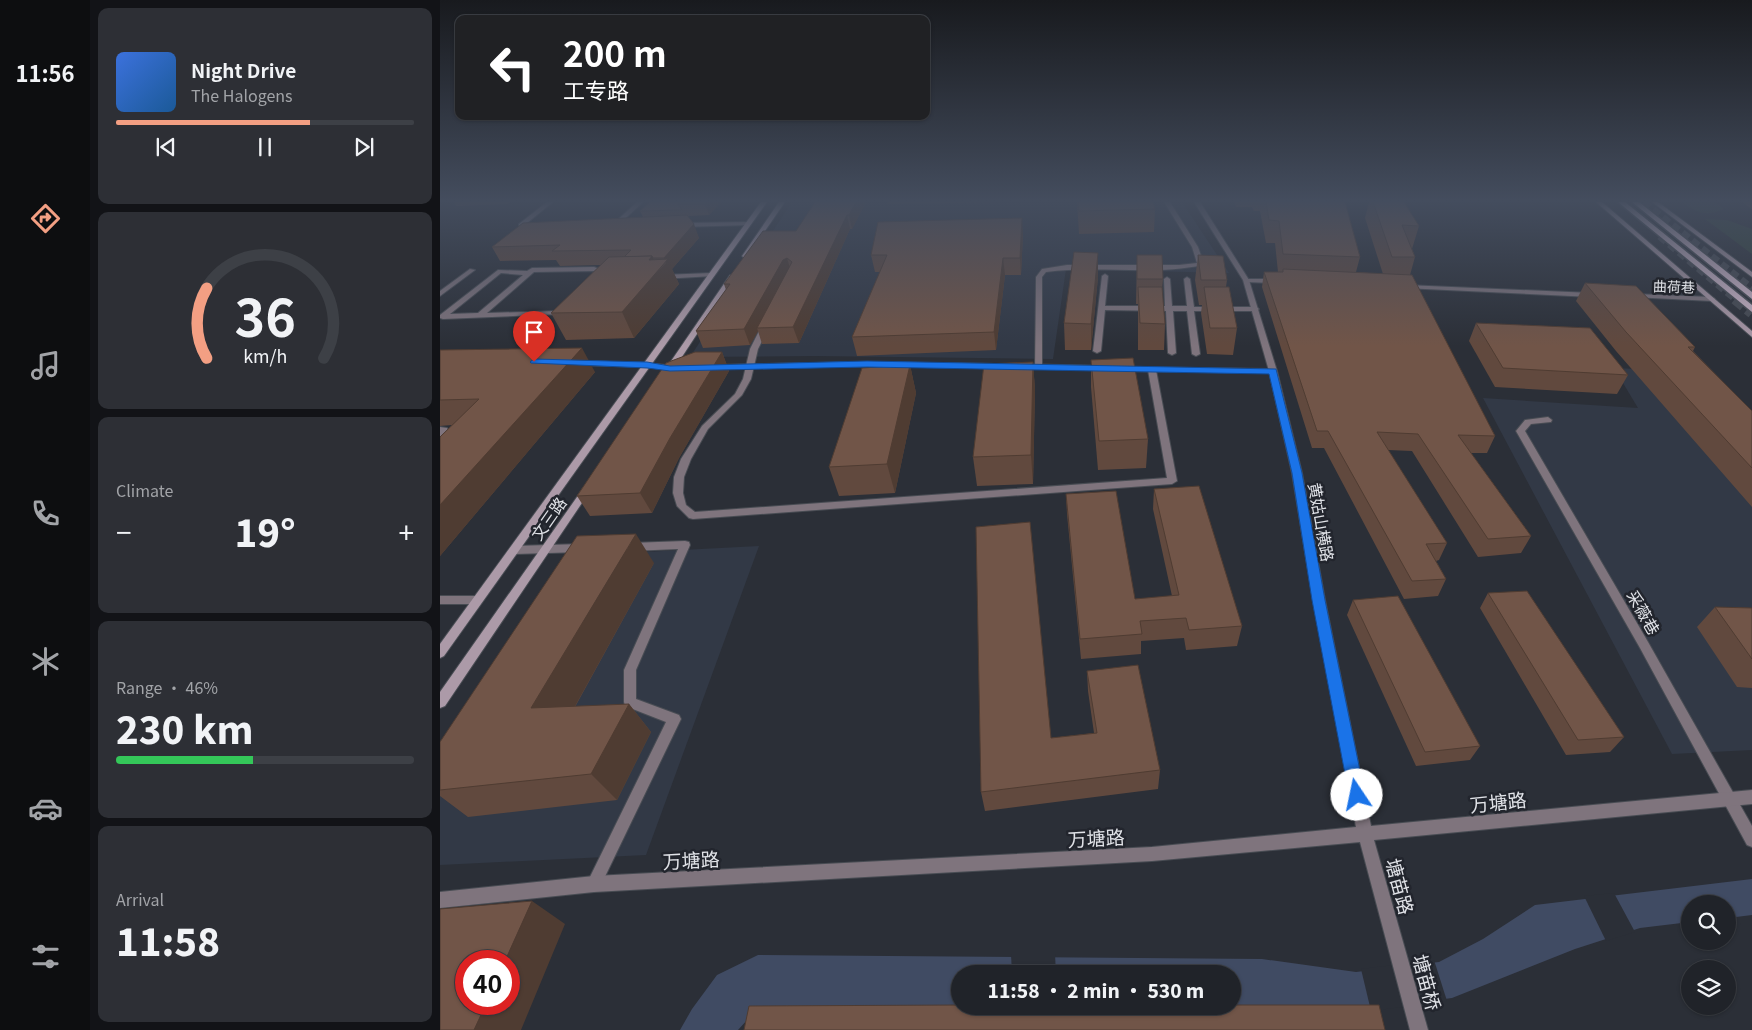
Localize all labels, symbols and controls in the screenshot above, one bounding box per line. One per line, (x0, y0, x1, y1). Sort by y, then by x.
text: 200 m (563, 26, 667, 77)
icon: left (480, 35, 545, 100)
text: 11:56 (15, 56, 75, 88)
text: Night Drive (191, 56, 296, 83)
text: 工专路 (563, 73, 629, 105)
text: The Halogens (191, 83, 293, 107)
icon: previous (152, 133, 180, 161)
icon: pause (251, 133, 279, 161)
icon: next (350, 133, 378, 161)
icon: directions (28, 201, 63, 236)
street label: 曲荷巷 (1653, 275, 1695, 297)
text: 36 (234, 277, 296, 352)
pin (513, 311, 555, 362)
icon: arrive (520, 318, 548, 346)
text: km/h (243, 342, 287, 368)
icon: music (28, 348, 63, 383)
text: Climate (116, 478, 173, 502)
street label: 黄姑山横路 (1303, 481, 1341, 563)
street label: 文三路 (524, 491, 572, 545)
icon: phone (28, 496, 63, 531)
text: 19° (234, 503, 296, 558)
text: − (116, 511, 132, 551)
text: + (398, 511, 414, 551)
street label: 采薇巷 (1622, 585, 1666, 639)
icon: climate (28, 644, 63, 679)
text: Range · 46% (116, 675, 218, 699)
text: 230 km (116, 700, 254, 755)
position arrow (1330, 768, 1382, 820)
street label: 万塘路 (1468, 785, 1528, 817)
icon: car (28, 791, 63, 826)
street label: 万塘路 (1067, 822, 1125, 852)
street label: 万塘路 (662, 844, 720, 874)
street label: 塘苗路 (1381, 855, 1421, 917)
text: Arrival (116, 887, 164, 911)
map controls (1681, 895, 1736, 1015)
button: search (1681, 895, 1736, 950)
text: 11:58 (116, 912, 220, 967)
icon: filters (28, 939, 63, 974)
speed limit sign: 40 (455, 950, 520, 1015)
street label: 塘苗桥 (1408, 951, 1448, 1013)
button: layers (1681, 960, 1736, 1015)
text: 11:58 · 2 min · 530 m (988, 976, 1204, 1003)

